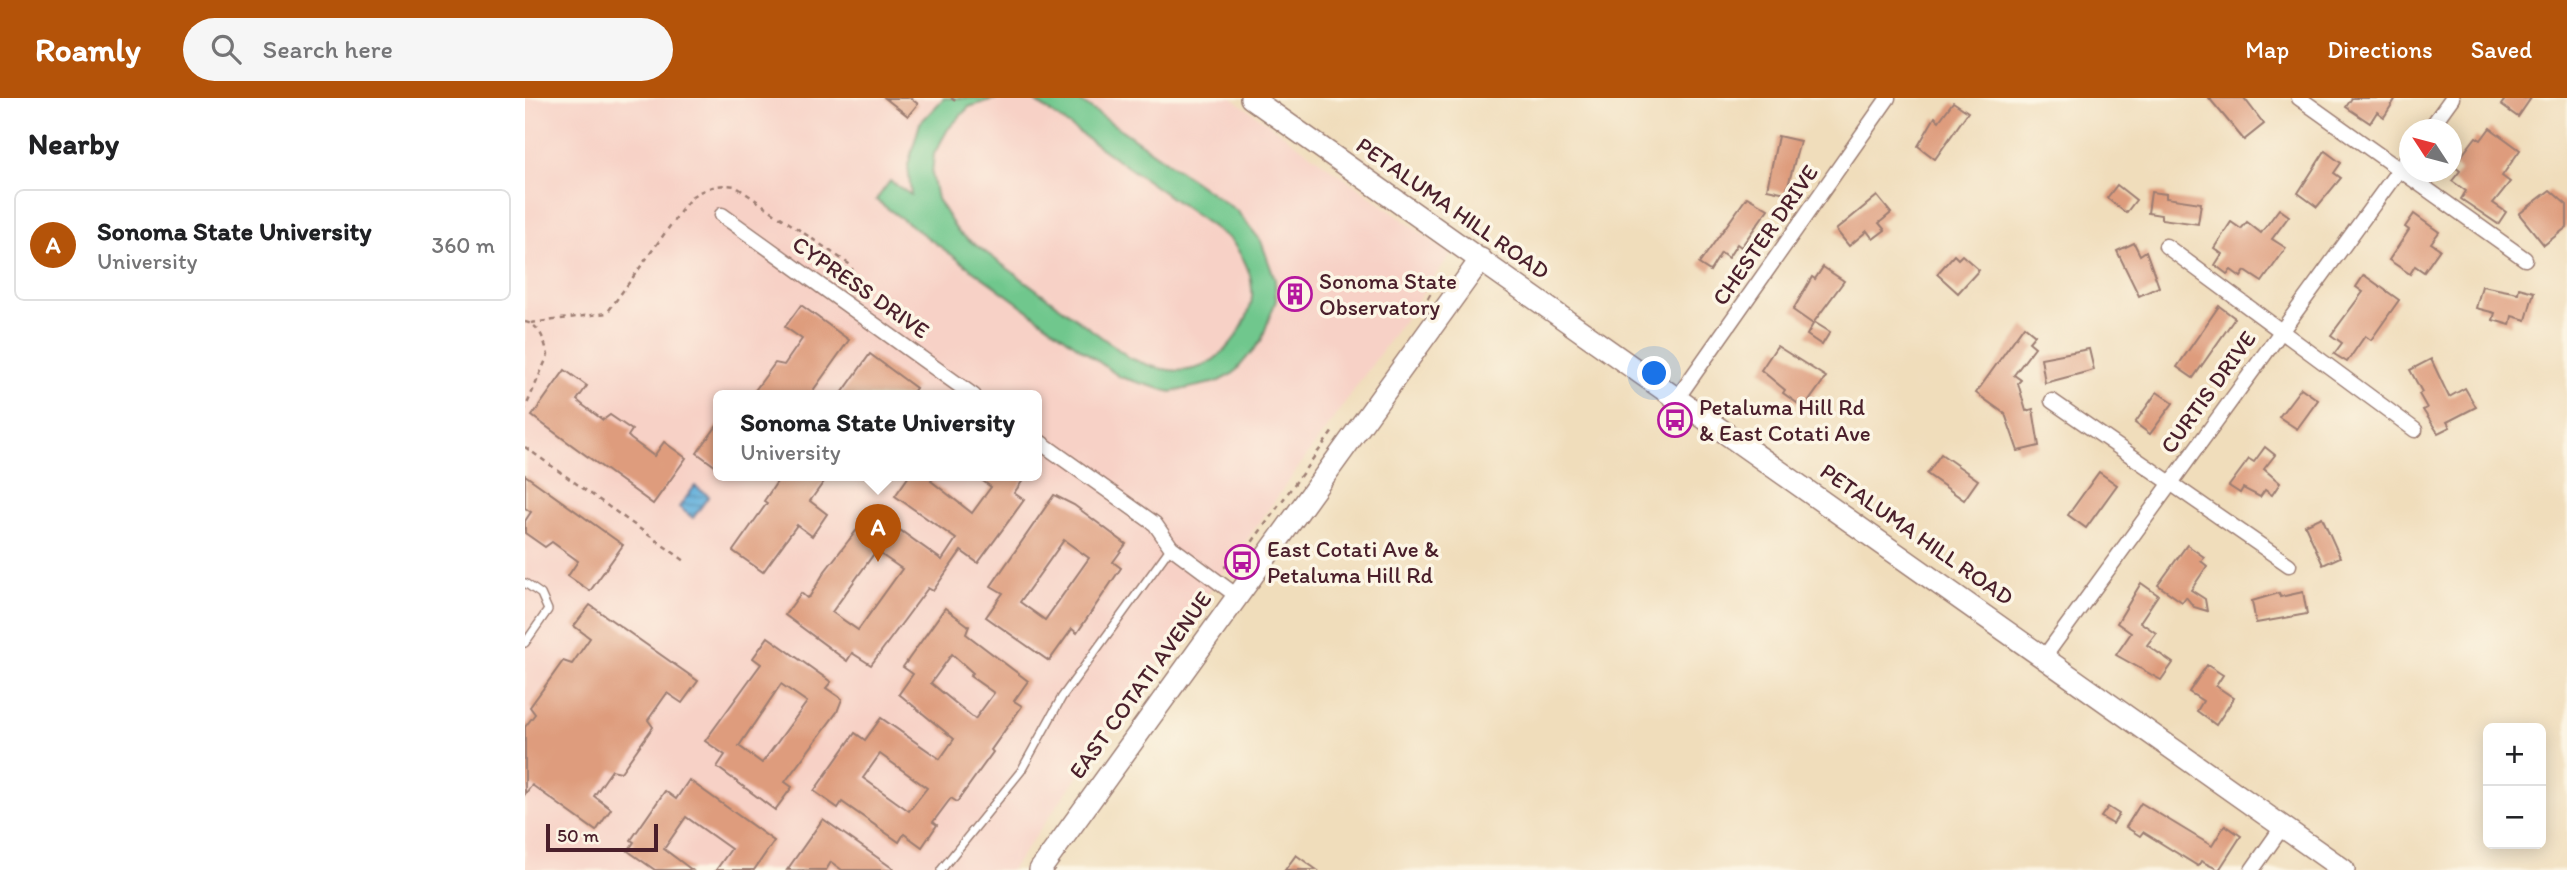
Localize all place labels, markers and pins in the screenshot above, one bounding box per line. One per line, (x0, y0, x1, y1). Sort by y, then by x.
place label: Sonoma State Observatory (1319, 267, 1457, 321)
building icon: Sonoma State Observatory (1276, 275, 1314, 313)
place label: Petaluma Hill Rd & East Cotati Ave (1699, 393, 1871, 447)
bus stop icon: Petaluma Hill Rd & East Cotati Ave (1656, 401, 1694, 439)
pin: A (855, 504, 901, 562)
place label: East Cotati Ave & Petaluma Hill Rd (1267, 535, 1439, 589)
bus stop icon: East Cotati Ave & Petaluma Hill Rd (1223, 543, 1261, 581)

